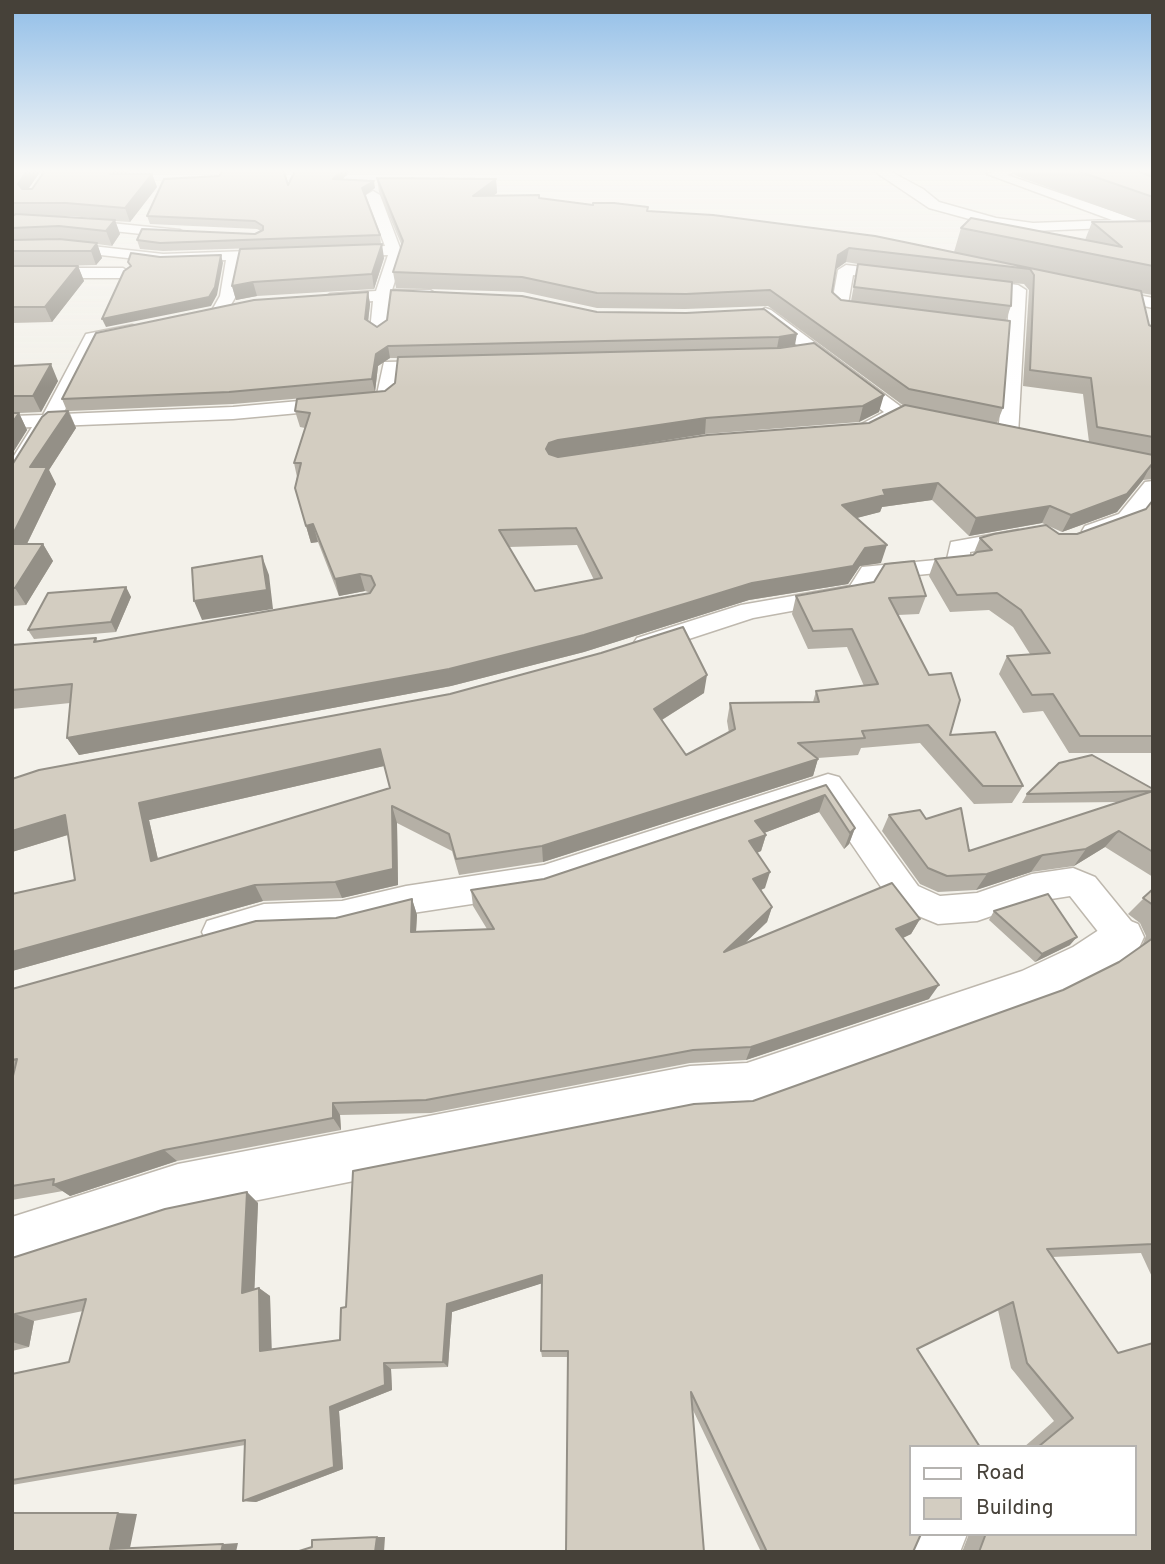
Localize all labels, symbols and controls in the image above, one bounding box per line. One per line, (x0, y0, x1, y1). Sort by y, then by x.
legend (909, 1445, 1137, 1536)
text: Road (976, 1460, 1025, 1487)
text: Building (976, 1495, 1054, 1522)

